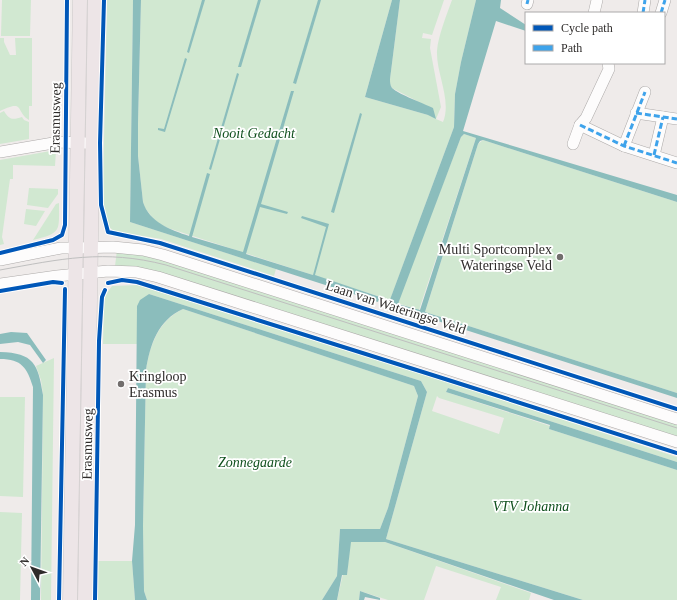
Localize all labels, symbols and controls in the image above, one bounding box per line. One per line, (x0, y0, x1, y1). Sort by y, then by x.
legend (525, 12, 665, 64)
text: Cycle path (561, 21, 613, 35)
text: Path (561, 41, 582, 55)
street label: Erasmusweg (47, 82, 64, 154)
park label: Nooit Gedacht (212, 126, 296, 141)
place label: Multi Sportcomplex Wateringse Veld (439, 242, 552, 273)
marker: Multi Sportcomplex Wateringse Veld (555, 252, 565, 262)
street label: Laan van Wateringse Veld (324, 278, 468, 337)
place label: Kringloop Erasmus (129, 369, 187, 400)
marker: Kringloop Erasmus (116, 379, 126, 389)
street label: Erasmusweg (79, 408, 96, 480)
park label: Zonnegaarde (218, 455, 292, 470)
park label: VTV Johanna (493, 499, 569, 514)
north arrow (12, 548, 52, 588)
text: N (17, 554, 32, 568)

